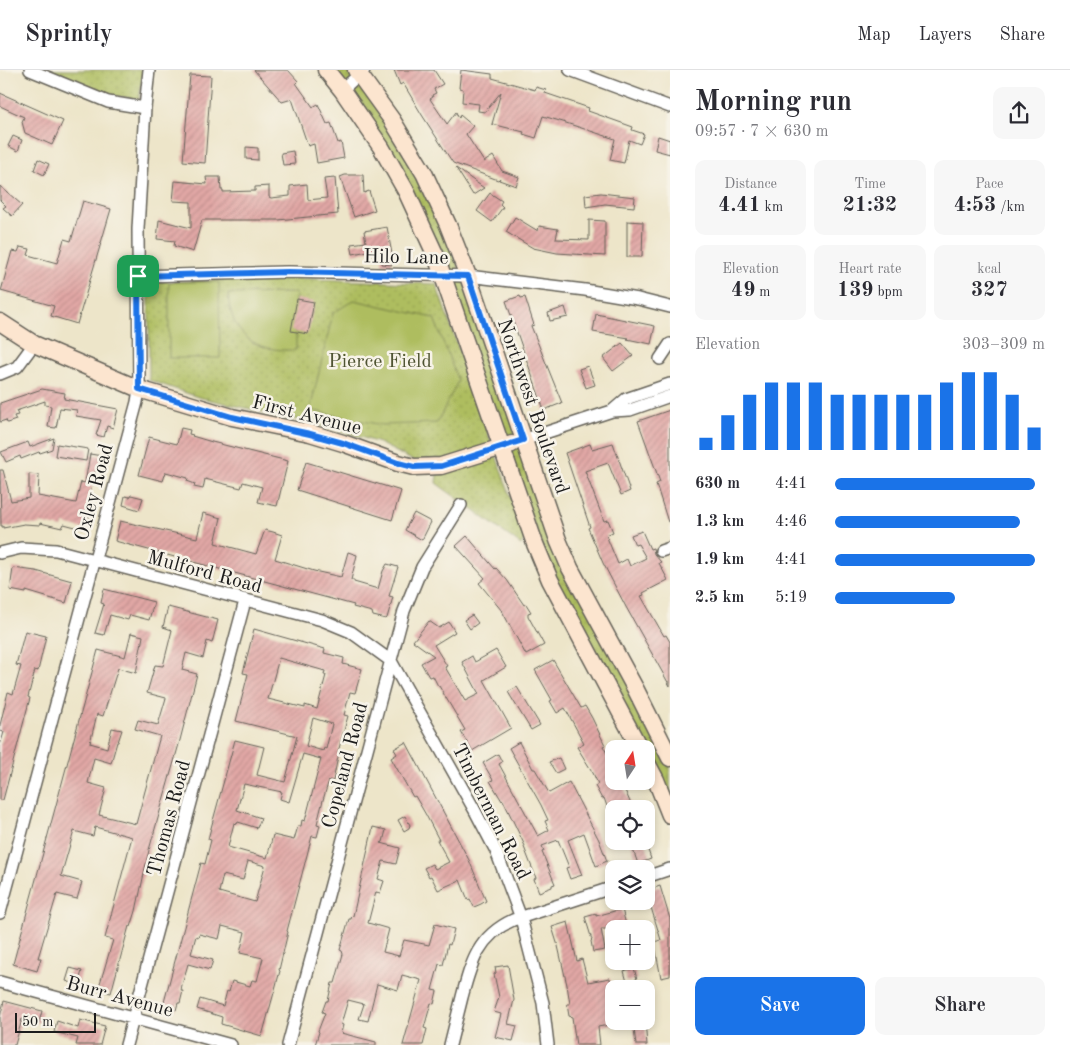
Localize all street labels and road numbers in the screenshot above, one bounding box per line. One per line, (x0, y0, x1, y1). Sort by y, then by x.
street label: Hilo Lane (363, 247, 449, 269)
street label: Northwest Boulevard (493, 316, 572, 497)
street label: First Avenue (250, 393, 363, 439)
street label: Oxley Road (72, 442, 118, 543)
street label: Mulford Road (145, 548, 264, 598)
street label: Copeland Road (320, 700, 372, 831)
street label: Timberman Road (447, 741, 533, 883)
street label: Thomas Road (145, 758, 195, 879)
street label: Burr Avenue (64, 974, 175, 1022)

